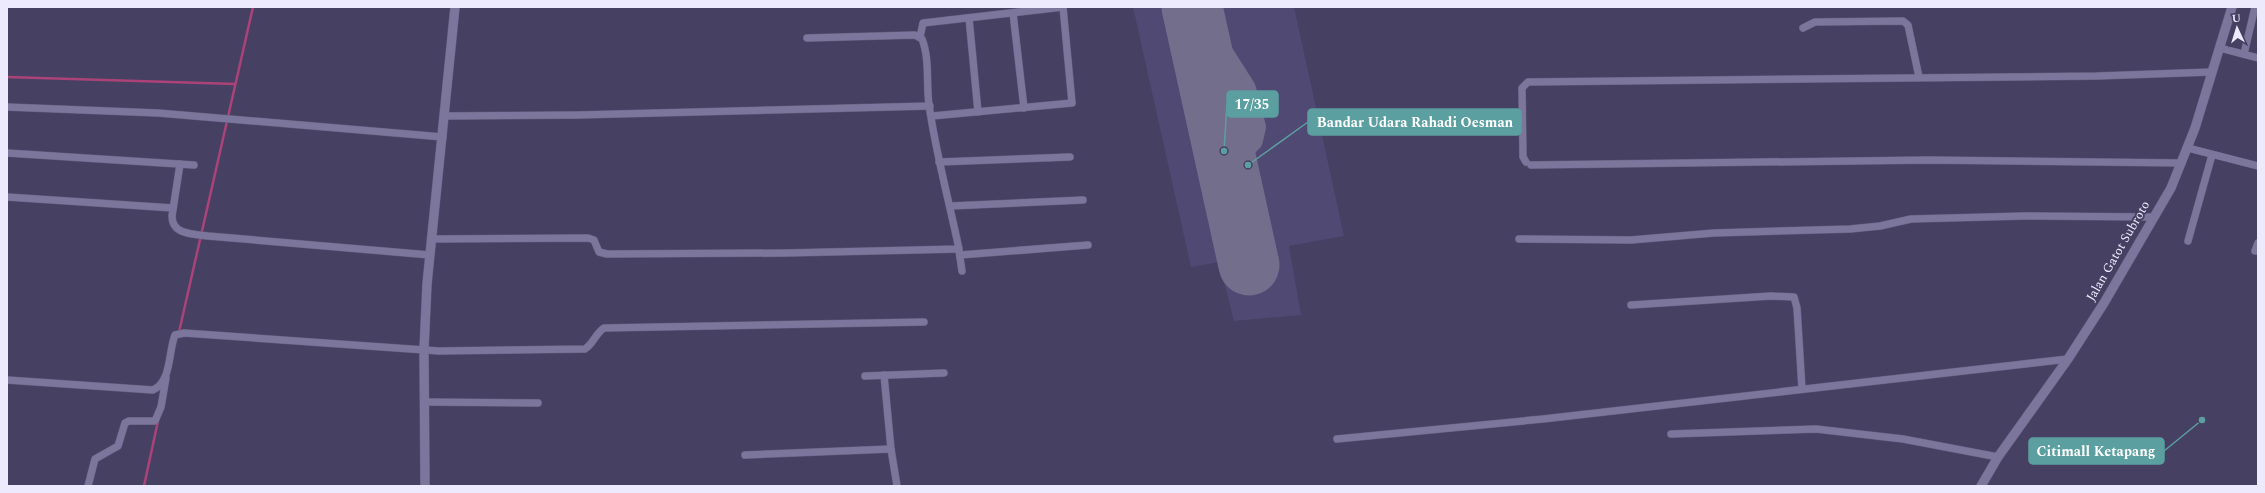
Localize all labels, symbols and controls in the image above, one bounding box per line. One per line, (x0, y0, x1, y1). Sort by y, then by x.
north arrow (2217, 8, 2257, 48)
text: U (2231, 10, 2242, 27)
callout: 17/35 (1227, 91, 1278, 117)
text: 17/35 (1235, 94, 1269, 115)
callout: Bandar Udara Rahadi Oesman (1308, 109, 1521, 135)
text: Bandar Udara Rahadi Oesman (1317, 112, 1514, 133)
street label: Jalan Gatot Subroto (2081, 197, 2155, 305)
callout: Citimall Ketapang (2029, 438, 2164, 464)
text: Citimall Ketapang (2037, 441, 2155, 462)

